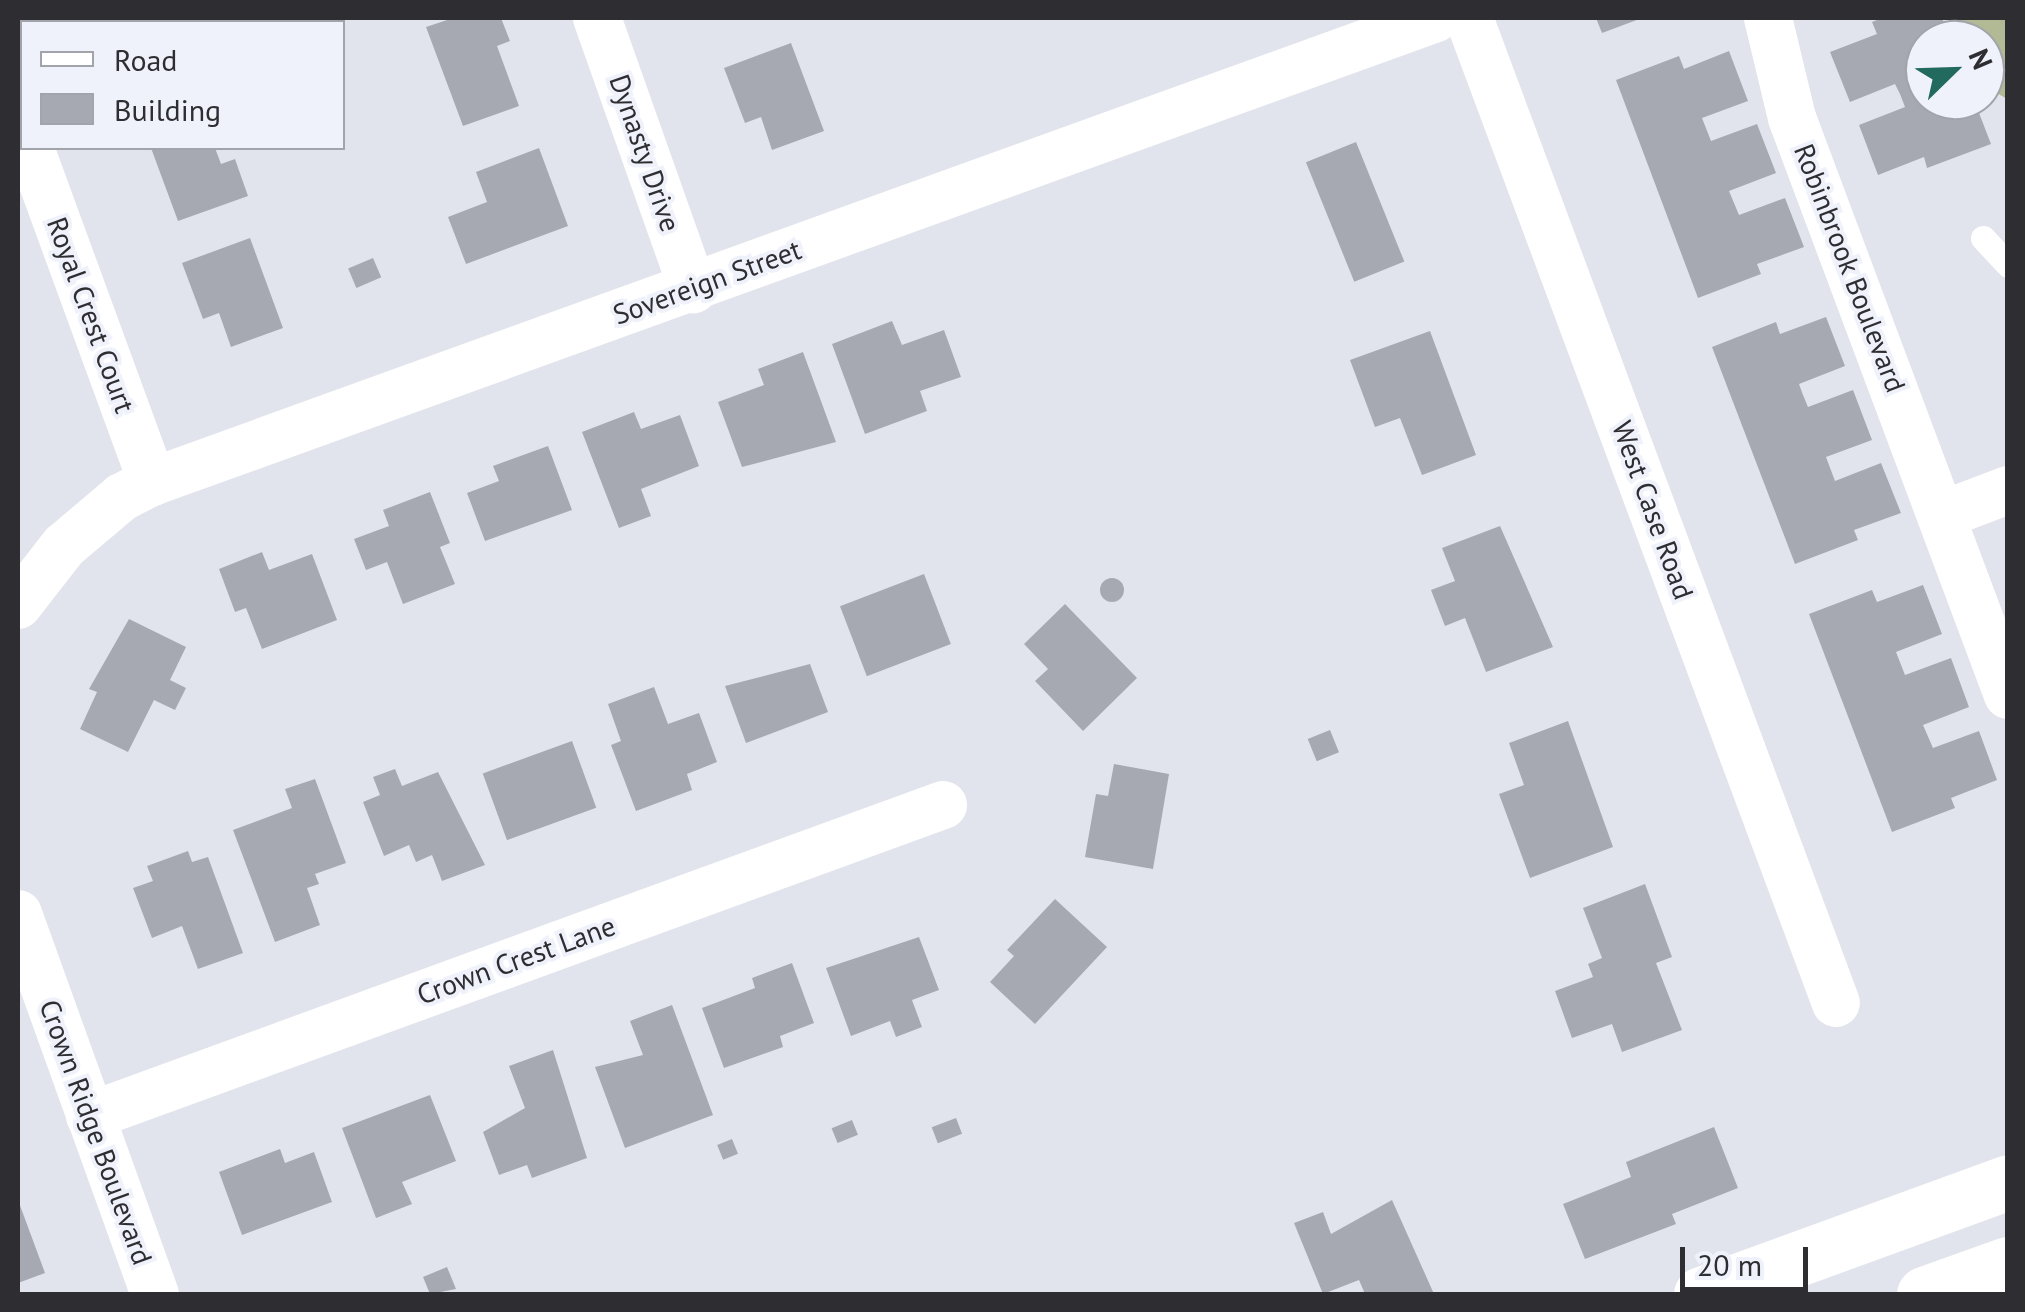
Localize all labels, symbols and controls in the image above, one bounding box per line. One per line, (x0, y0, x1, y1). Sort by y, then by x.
legend (20, 20, 345, 150)
north arrow (1905, 20, 2005, 120)
text: Road (114, 40, 178, 79)
text: N (1961, 43, 2002, 75)
street label: Dynasty Drive (602, 70, 688, 236)
text: Building (114, 90, 221, 129)
street label: Robinbrook Boulevard (1787, 139, 1913, 397)
street label: Royal Crest Court (40, 213, 142, 417)
street label: Sovereign Street (608, 232, 806, 332)
street label: West Case Road (1605, 416, 1701, 604)
street label: Crown Crest Lane (412, 909, 620, 1011)
street label: Crown Ridge Boulevard (32, 995, 160, 1269)
scale bar (1685, 1227, 1812, 1289)
text: 20 m (1697, 1245, 1762, 1284)

